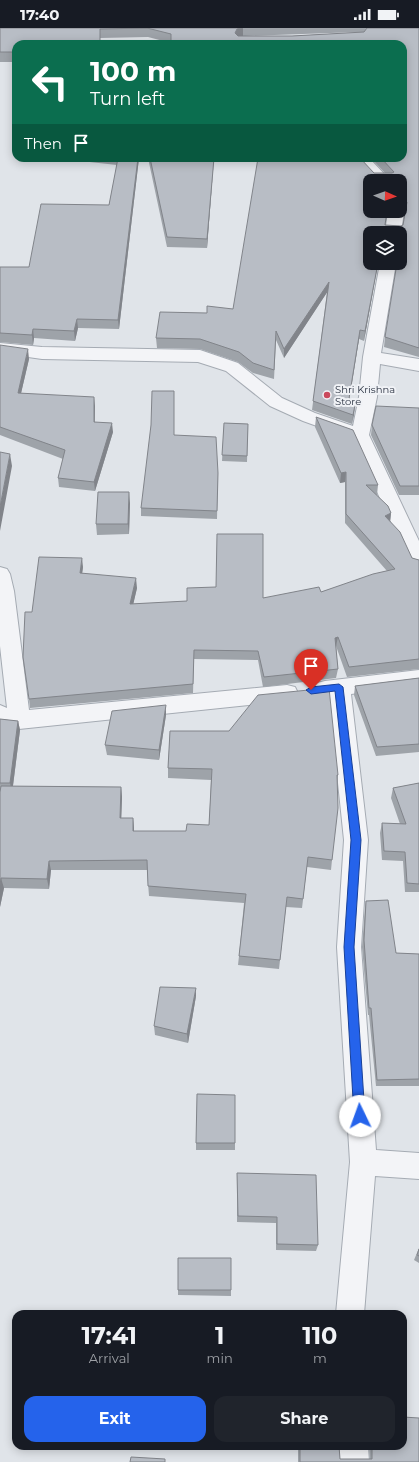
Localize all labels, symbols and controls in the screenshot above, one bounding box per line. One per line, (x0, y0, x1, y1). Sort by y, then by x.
text: 17:40 (20, 5, 59, 24)
text: 100 m (90, 54, 176, 88)
icon: left (24, 56, 76, 108)
text: Turn left (90, 88, 165, 110)
icon: arrive (70, 132, 92, 154)
text: Then (24, 134, 62, 153)
north arrow (363, 174, 407, 218)
map controls (363, 174, 407, 270)
button: layers (363, 226, 407, 270)
place label: Shri Krishna Store (335, 383, 395, 408)
marker: Shri Krishna Store (322, 390, 332, 400)
pin (294, 649, 328, 690)
icon: arrive (300, 655, 322, 677)
position arrow (339, 1095, 381, 1137)
text: 17:41 (82, 1321, 137, 1350)
text: 1 (215, 1321, 224, 1350)
text: 110 (302, 1321, 337, 1350)
text: Arrival (89, 1350, 130, 1366)
text: min (207, 1350, 233, 1366)
text: m (313, 1350, 327, 1366)
button: Exit (24, 1396, 206, 1442)
button: Share (214, 1396, 395, 1442)

